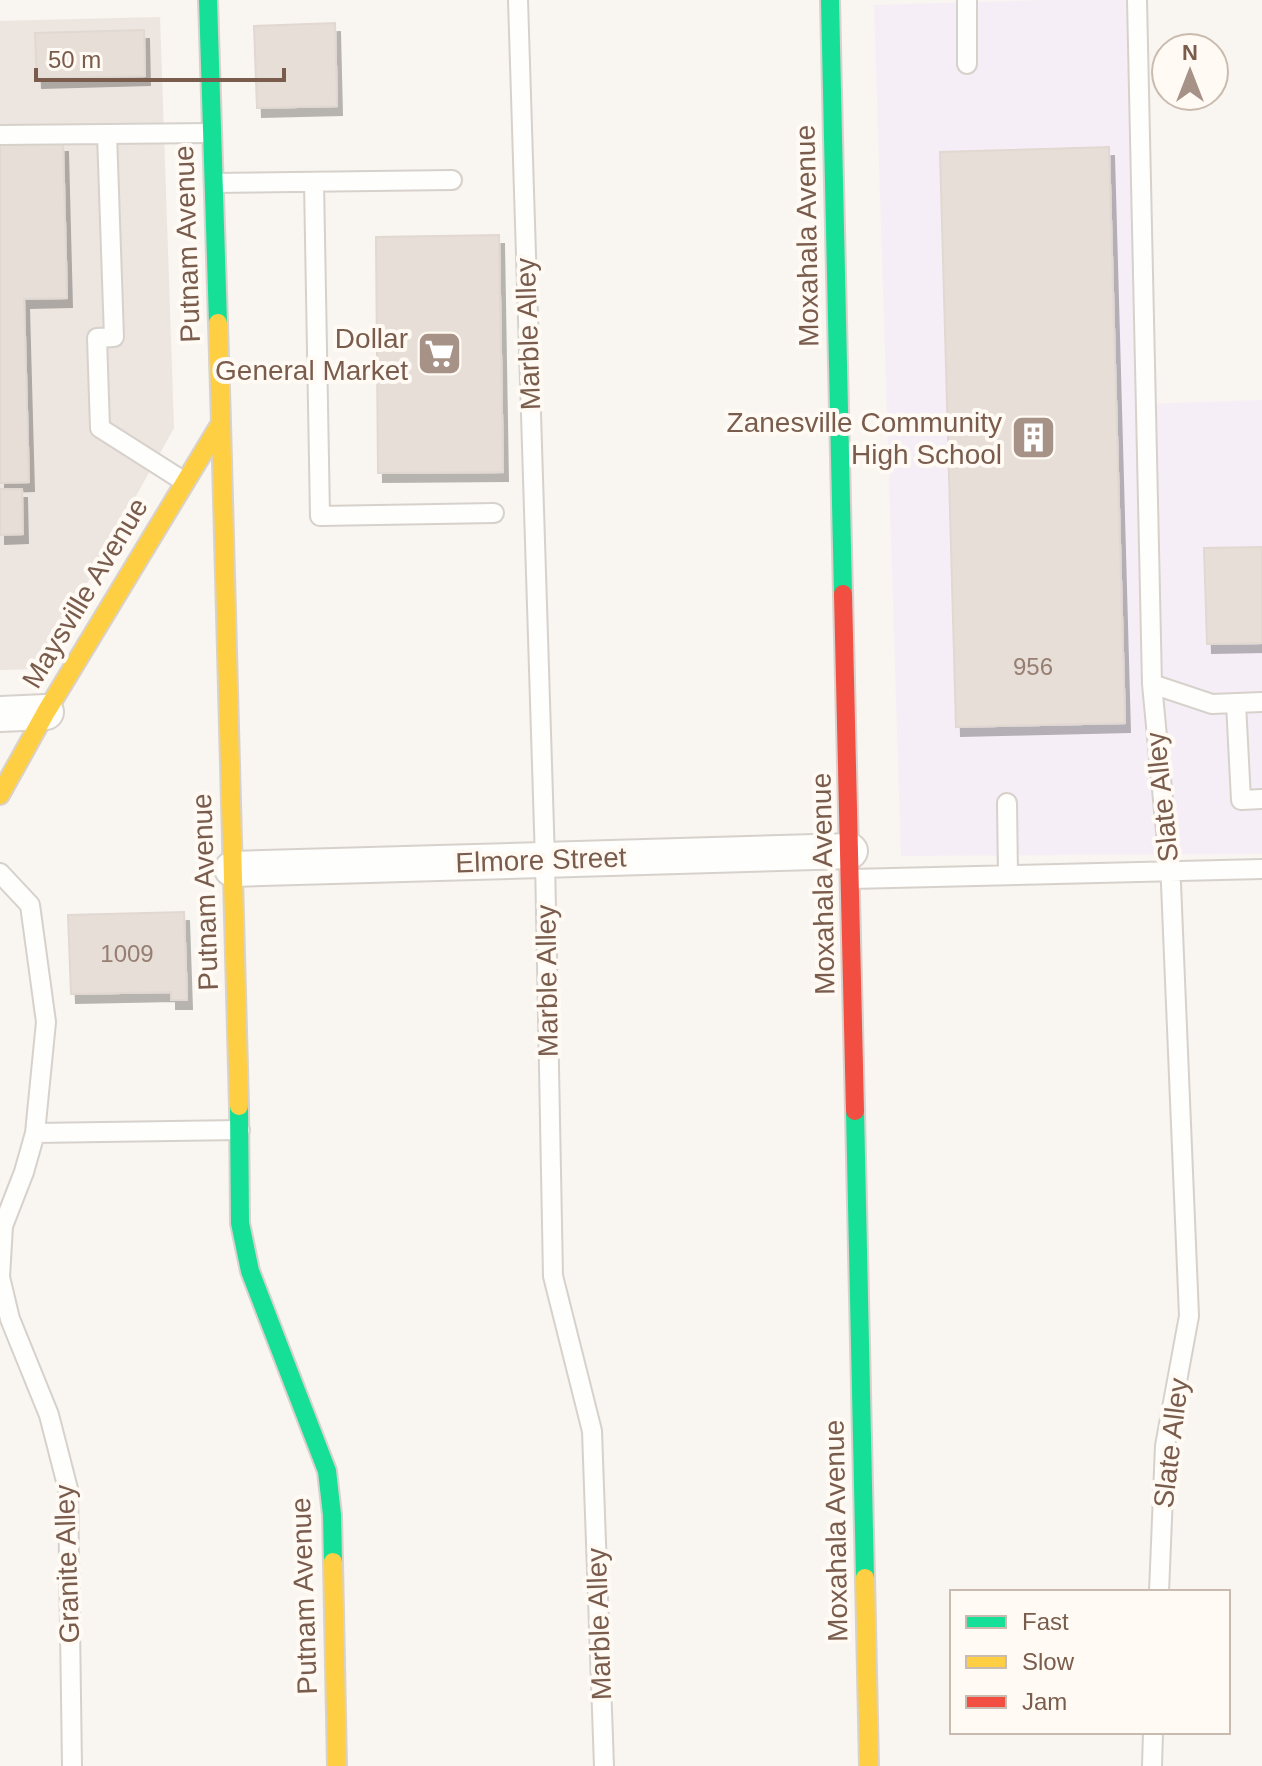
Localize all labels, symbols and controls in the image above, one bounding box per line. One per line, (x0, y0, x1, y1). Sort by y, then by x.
scale bar (36, 32, 284, 82)
north arrow (1150, 32, 1230, 112)
text: N (1182, 40, 1198, 65)
text: 50 m (48, 46, 101, 73)
street label: Moxahala Avenue (790, 125, 824, 347)
street label: Putnam Avenue (168, 145, 206, 343)
street label: Marble Alley (510, 257, 546, 411)
place label: Dollar General Market (215, 323, 408, 386)
supermarket icon: Dollar General Market (415, 330, 463, 378)
place label: Zanesville Community High School (727, 407, 1002, 470)
building icon: Zanesville Community High School (1009, 414, 1057, 462)
street label: Maysville Avenue (16, 493, 154, 693)
house number: 956 (1013, 653, 1053, 680)
street label: Slate Alley (1140, 730, 1184, 864)
street label: Moxahala Avenue (806, 773, 840, 995)
street label: Putnam Avenue (186, 793, 224, 991)
street label: Elmore Street (455, 842, 627, 878)
street label: Marble Alley (530, 904, 564, 1058)
house number: 1009 (100, 940, 154, 967)
street label: Slate Alley (1148, 1376, 1194, 1510)
street label: Moxahala Avenue (819, 1420, 853, 1642)
street label: Granite Alley (49, 1484, 85, 1644)
street label: Putnam Avenue (285, 1497, 323, 1695)
street label: Marble Alley (581, 1547, 617, 1701)
legend (950, 1590, 1230, 1734)
text: Fast (1022, 1608, 1069, 1635)
text: Slow (1022, 1648, 1075, 1675)
text: Jam (1022, 1688, 1067, 1715)

